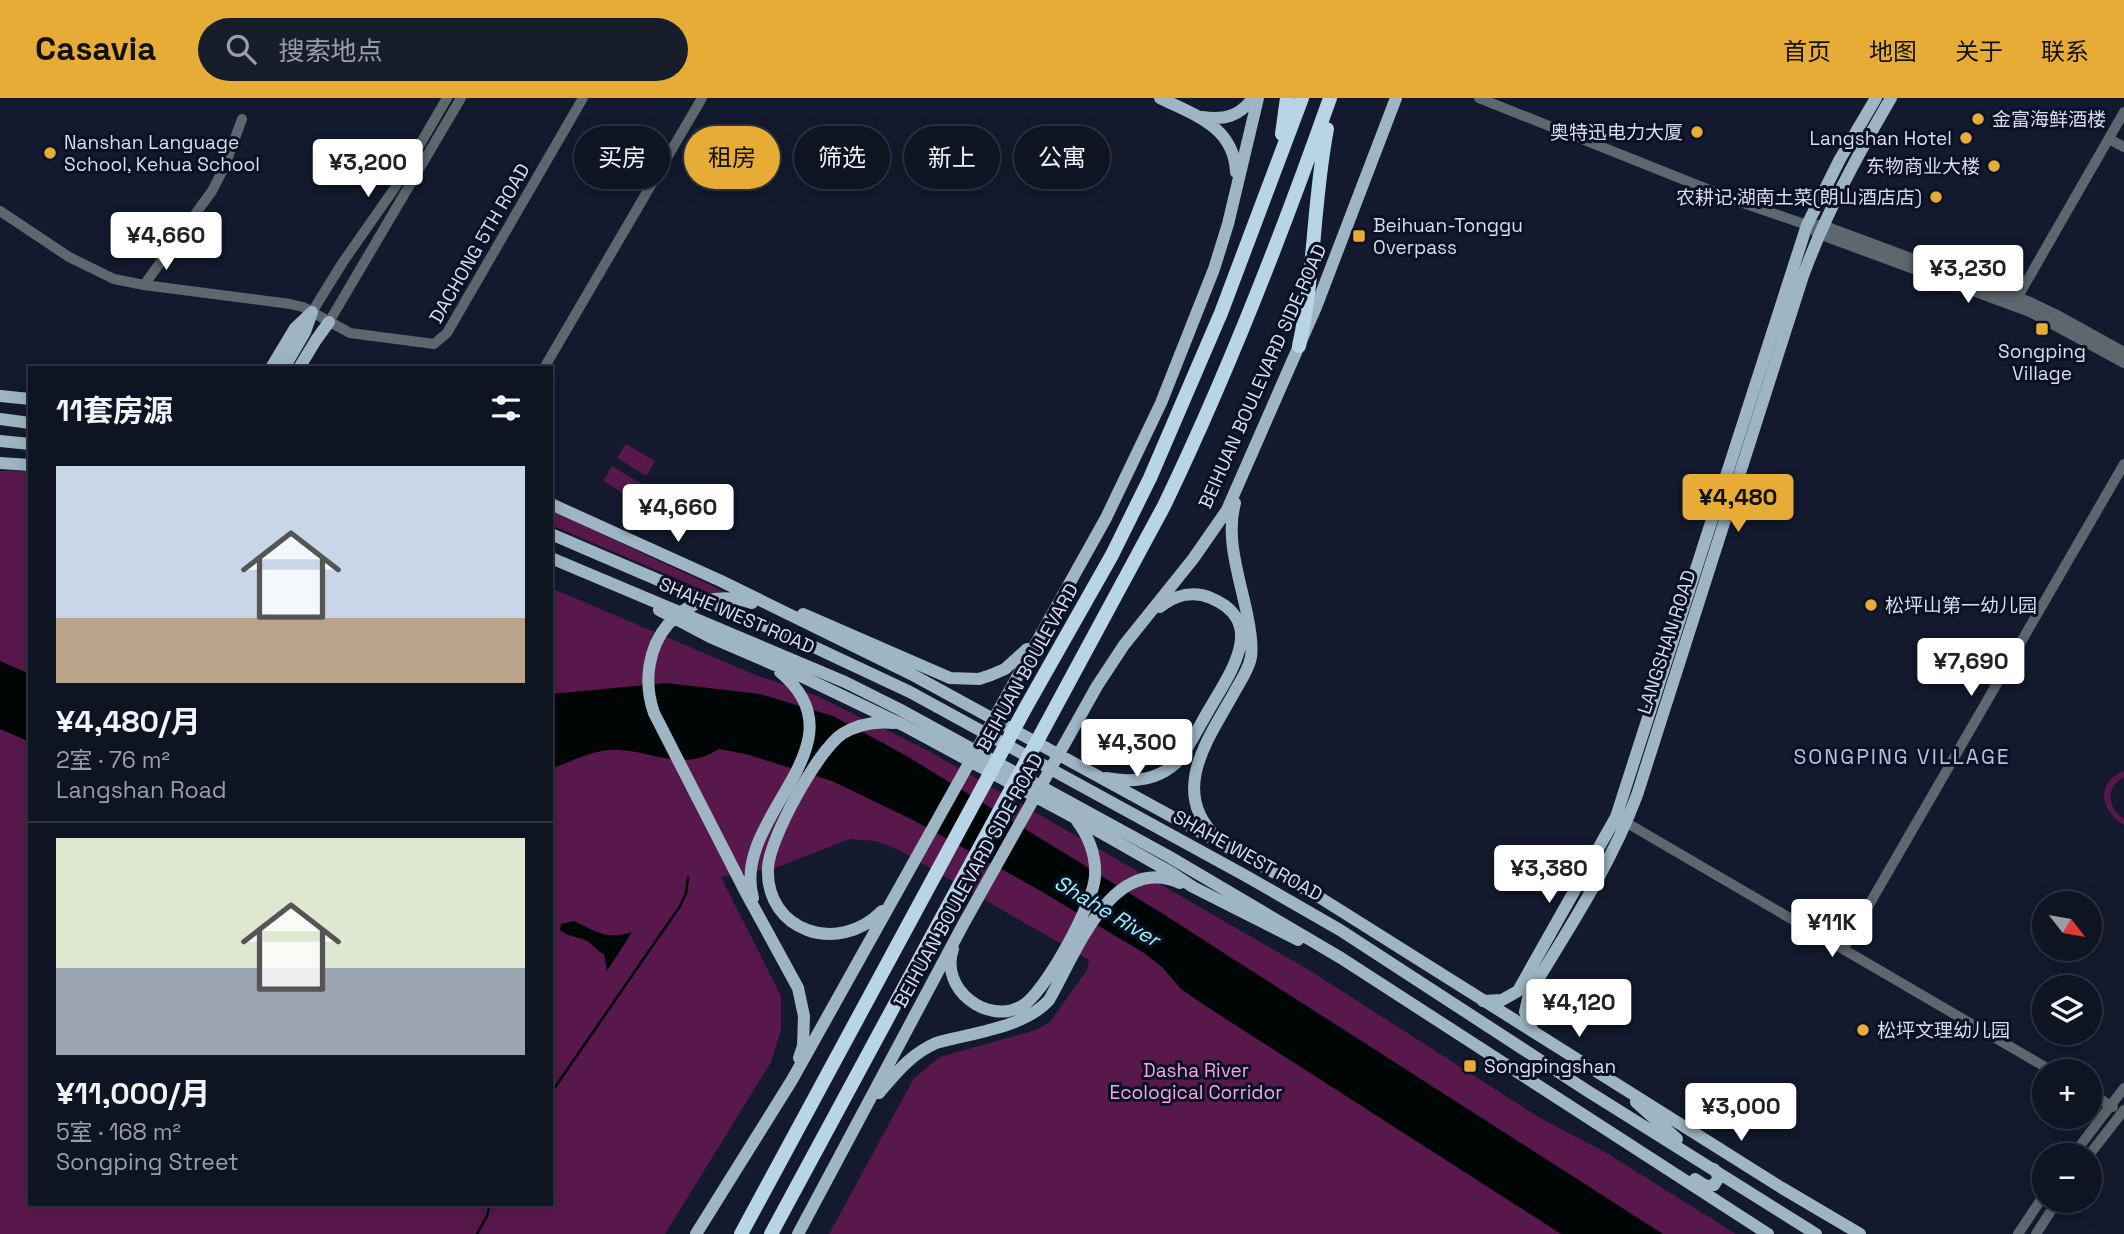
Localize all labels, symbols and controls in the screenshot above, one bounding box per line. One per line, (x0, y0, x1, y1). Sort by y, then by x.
search box (198, 18, 688, 81)
text: Casavia (35, 28, 156, 70)
icon: search (222, 30, 260, 68)
text: 搜索地点 (278, 34, 382, 68)
text: 首页 (1783, 36, 1831, 67)
text: 地图 (1869, 36, 1917, 67)
text: 关于 (1955, 36, 2003, 67)
text: 联系 (2041, 36, 2089, 67)
place label: 金富海鲜酒楼 (1992, 107, 2106, 132)
marker: 金富海鲜酒楼 (1970, 111, 1986, 127)
place label: 奥特迅电力大厦 (1550, 120, 1683, 145)
marker: 奥特迅电力大厦 (1689, 124, 1705, 140)
chip: 买房 (574, 126, 670, 189)
chip: 租房 (684, 126, 780, 189)
chip: 筛选 (794, 126, 890, 189)
chip: 新上 (904, 126, 1000, 189)
chip: 公寓 (1014, 126, 1110, 189)
place label: Langshan Hotel (1810, 126, 1952, 151)
place label: Nanshan Language School, Kehua School (64, 130, 260, 177)
marker: Langshan Hotel (1958, 130, 1974, 146)
pin: ¥3,200 (311, 140, 425, 199)
marker: Nanshan Language School, Kehua School (42, 145, 58, 161)
text: ¥3,200 (329, 147, 407, 177)
place label: 东物商业大楼 (1866, 154, 1980, 179)
marker: 东物商业大楼 (1986, 158, 2002, 174)
street label: DACHONG 5TH ROAD (423, 159, 535, 328)
place label: 农耕记·湖南土菜(朗山酒店店) (1676, 185, 1922, 210)
marker: 农耕记·湖南土菜(朗山酒店店) (1928, 189, 1944, 205)
pin: ¥4,660 (109, 212, 223, 272)
place label: Beihuan-Tonggu Overpass (1373, 213, 1523, 260)
text: ¥4,660 (127, 220, 205, 250)
marker: Beihuan-Tonggu Overpass (1351, 228, 1367, 244)
street label: BEIHUAN BOULEVARD SIDE ROAD (1193, 240, 1332, 512)
pin: ¥3,230 (1911, 246, 2025, 305)
text: ¥3,230 (1929, 253, 2007, 283)
marker: Songping Village (2034, 321, 2050, 337)
place label: Songping Village (1998, 339, 2086, 386)
icon: filters (487, 389, 525, 427)
text: 11套房源 (56, 391, 173, 430)
pin: ¥4,480 (1681, 474, 1795, 534)
text: ¥4,480 (1699, 482, 1777, 512)
pin: ¥4,660 (621, 484, 735, 544)
text: ¥4,660 (639, 492, 717, 522)
icon: home (228, 512, 354, 638)
street label: LANGSHAN ROAD (1631, 567, 1702, 717)
street label: SHAHE WEST ROAD (655, 571, 819, 660)
street label: BEIHUAN BOULEVARD (971, 579, 1084, 756)
place label: 松坪山第一幼儿园 (1885, 593, 2037, 618)
marker: 松坪山第一幼儿园 (1863, 597, 1879, 613)
pin: ¥7,690 (1914, 638, 2028, 698)
text: ¥7,690 (1933, 646, 2009, 676)
text: ¥4,480/月 (56, 702, 201, 741)
pin: ¥4,300 (1080, 720, 1194, 779)
text: ¥4,300 (1097, 727, 1177, 757)
district label: SONGPING VILLAGE (1793, 743, 2011, 770)
text: 2室 · 76 m² (56, 745, 170, 775)
street label: BEIHUAN BOULEVARD SIDE ROAD (888, 749, 1049, 1012)
text: Langshan Road (56, 775, 227, 805)
street label: SHAHE WEST ROAD (1169, 804, 1327, 907)
pin: ¥3,380 (1492, 846, 1606, 905)
text: ¥3,380 (1510, 853, 1588, 883)
water label: Shahe River (1050, 869, 1167, 954)
icon: home (228, 884, 354, 1010)
north arrow (2032, 891, 2102, 961)
map controls (2032, 891, 2102, 1213)
pin: ¥11K (1791, 900, 1873, 959)
text: ¥11K (1807, 907, 1857, 937)
button: layers (2032, 975, 2102, 1045)
pin: ¥4,120 (1522, 979, 1636, 1039)
text: ¥4,120 (1542, 987, 1616, 1017)
place label: 松坪文理幼儿园 (1877, 1018, 2010, 1043)
marker: 松坪文理幼儿园 (1855, 1022, 1871, 1038)
place label: Songpingshan (1484, 1054, 1616, 1079)
park label: Dasha River Ecological Corridor (1110, 1058, 1282, 1105)
marker: Songpingshan (1462, 1058, 1478, 1074)
button: + (2032, 1059, 2102, 1129)
text: ¥11,000/月 (56, 1074, 210, 1113)
pin: ¥3,000 (1684, 1084, 1798, 1143)
text: ¥3,000 (1701, 1091, 1781, 1121)
text: 5室 · 168 m² (56, 1117, 181, 1147)
button: − (2032, 1143, 2102, 1213)
text: Songping Street (56, 1147, 239, 1177)

